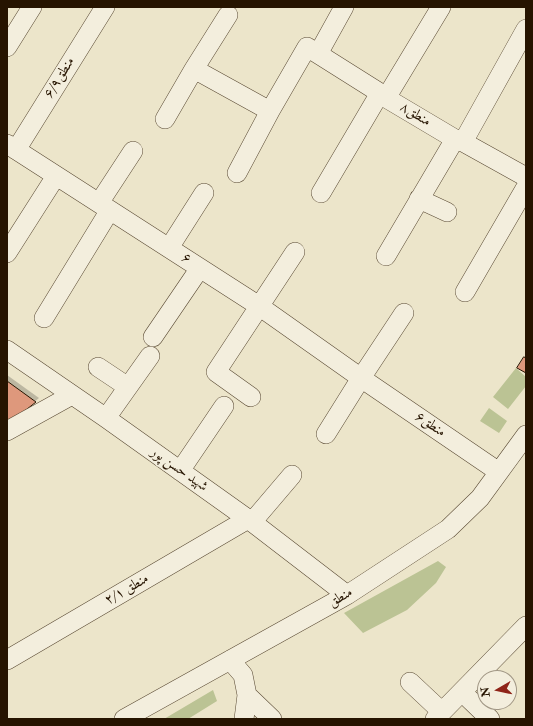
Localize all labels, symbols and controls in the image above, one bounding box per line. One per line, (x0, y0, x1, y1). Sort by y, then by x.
street label: منطق۶/۹ (41, 54, 79, 102)
street label: منطق۸ (396, 99, 434, 131)
street label: ۶ (178, 250, 194, 268)
street label: منطق۶ (412, 409, 448, 441)
street label: شهید حسن پور (147, 444, 211, 496)
street label: منطق ۲/۱ (102, 571, 152, 609)
street label: منطق (326, 584, 356, 612)
north arrow (477, 670, 517, 710)
text: N (478, 686, 493, 698)

